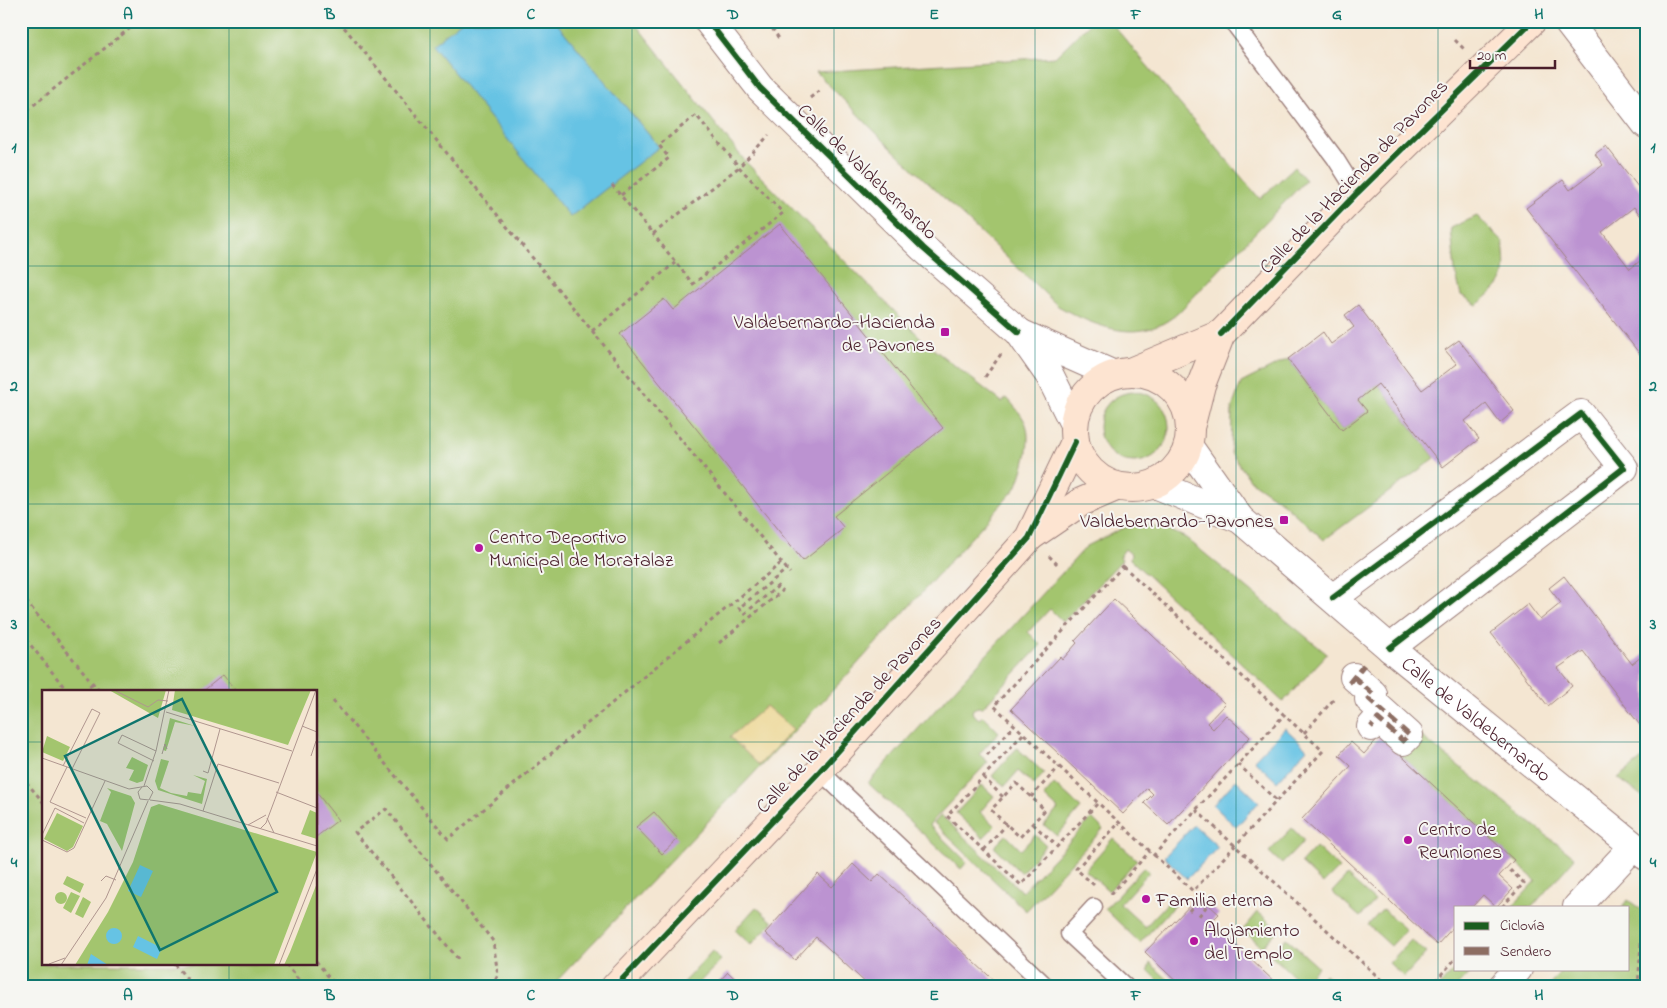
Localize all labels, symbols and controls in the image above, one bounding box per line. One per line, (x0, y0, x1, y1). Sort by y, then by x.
text: A (123, 3, 133, 27)
text: B (324, 3, 336, 27)
text: C (527, 3, 536, 27)
text: D (726, 3, 739, 27)
text: E (929, 3, 939, 27)
text: F (1130, 3, 1142, 27)
text: G (1332, 3, 1342, 27)
text: H (1534, 3, 1544, 27)
scale bar (1470, 38, 1554, 70)
text: 20 m (1477, 45, 1507, 67)
street label: Calle de la Hacienda de Pavones (1254, 74, 1456, 282)
street label: Calle de Valdebernardo (789, 98, 943, 248)
text: 1 (11, 136, 17, 160)
text: 1 (1650, 136, 1656, 160)
place label: Valdebernardo-Hacienda de Pavones (733, 309, 935, 361)
marker: Valdebernardo-Hacienda de Pavones (939, 326, 951, 338)
text: 2 (9, 375, 18, 399)
text: 2 (1648, 375, 1657, 399)
place label: Valdebernardo-Pavones (1079, 508, 1274, 537)
marker: Valdebernardo-Pavones (1278, 514, 1290, 526)
place label: Centro Deportivo Municipal de Moratalaz (489, 524, 674, 576)
marker: Centro Deportivo Municipal de Moratalaz (473, 542, 485, 554)
street label: Calle de la Hacienda de Pavones (750, 610, 949, 821)
text: 3 (10, 613, 18, 637)
text: 3 (1649, 613, 1657, 637)
street label: Calle de Valdebernardo (1394, 651, 1557, 790)
inset map (42, 690, 318, 966)
place label: Centro de Reuniones (1418, 816, 1502, 868)
marker: Centro de Reuniones (1402, 834, 1414, 846)
text: 4 (10, 851, 18, 875)
text: 4 (1649, 851, 1657, 875)
place label: Familia eterna (1155, 887, 1273, 916)
marker: Familia eterna (1140, 893, 1152, 905)
legend (1454, 906, 1630, 970)
text: Ciclovía (1500, 915, 1545, 937)
place label: Alojamiento del Templo (1204, 917, 1300, 969)
marker: Alojamiento del Templo (1188, 935, 1200, 947)
text: Sendero (1500, 941, 1552, 963)
text: A (123, 984, 133, 1008)
text: B (324, 984, 336, 1008)
text: C (527, 984, 536, 1008)
text: D (726, 984, 739, 1008)
text: E (929, 984, 939, 1008)
text: F (1130, 984, 1142, 1008)
text: G (1332, 984, 1342, 1008)
text: H (1534, 984, 1544, 1008)

